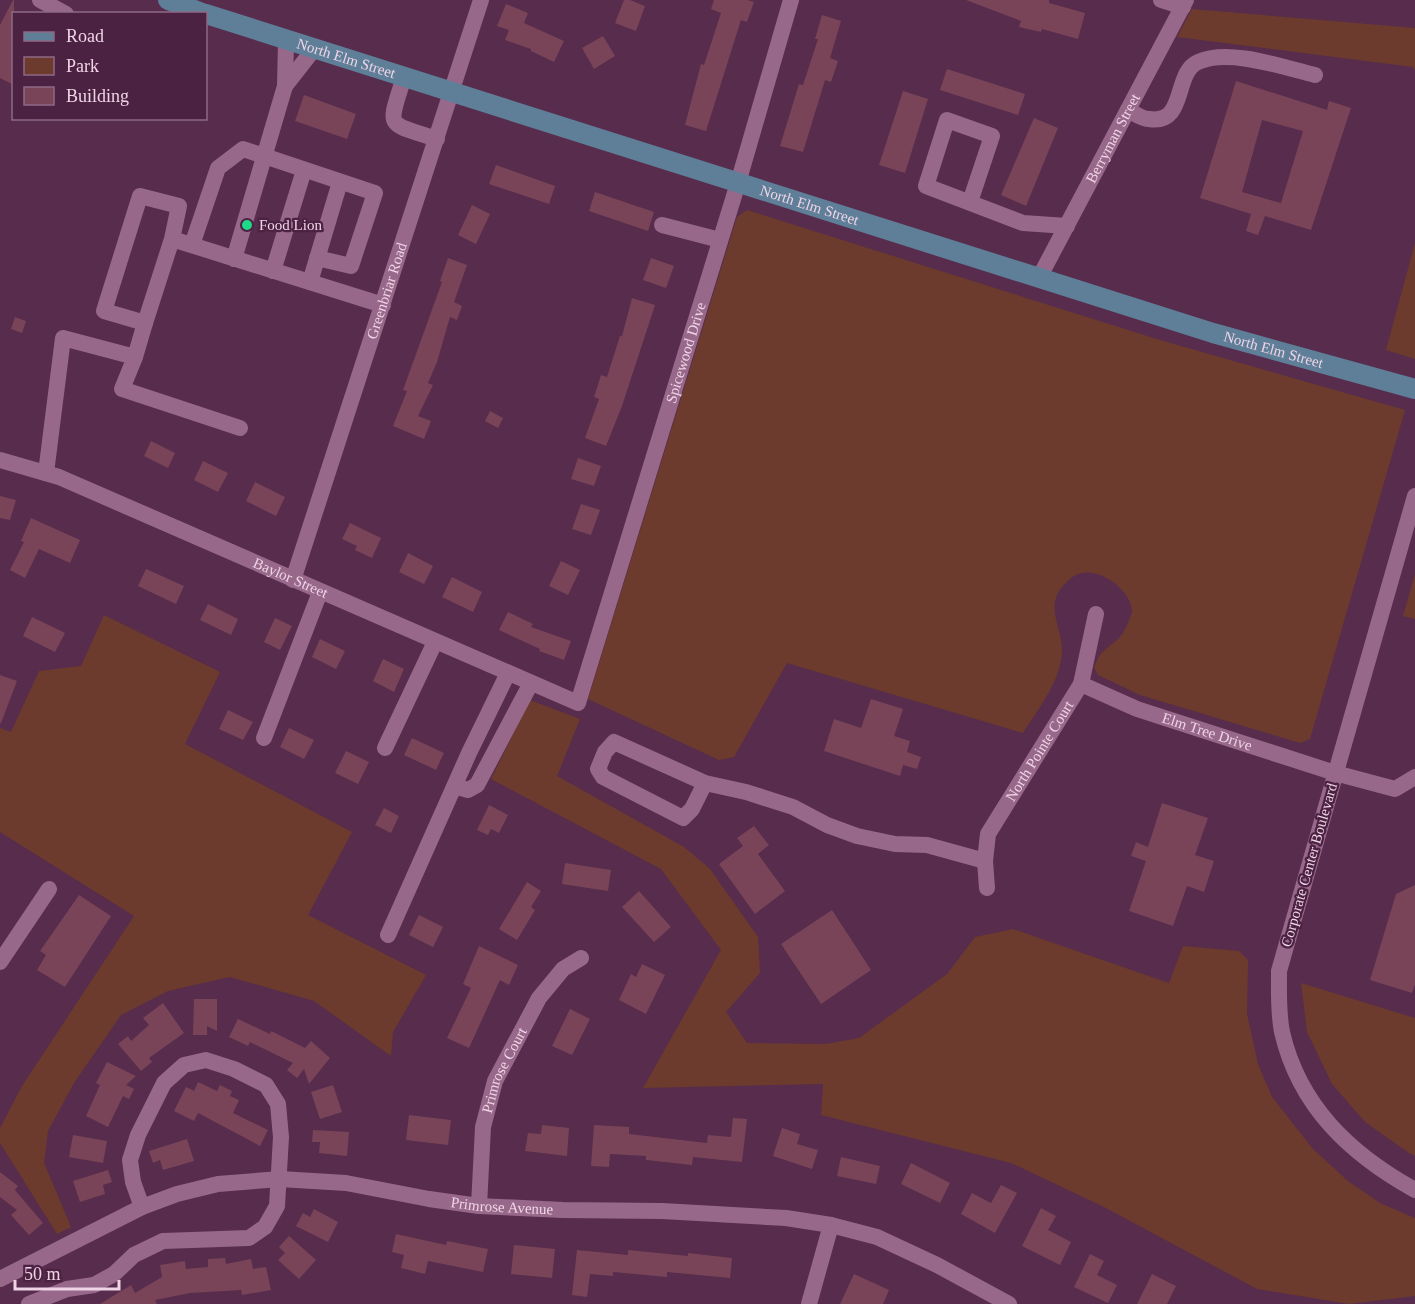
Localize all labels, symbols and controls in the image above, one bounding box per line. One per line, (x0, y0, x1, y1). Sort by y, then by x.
legend (12, 12, 207, 120)
text: Road (66, 26, 104, 46)
street label: North Elm Street (295, 35, 398, 82)
text: Park (66, 56, 99, 76)
text: Building (66, 86, 129, 106)
street label: Berryman Street (1083, 90, 1143, 186)
street label: North Elm Street (758, 182, 862, 229)
place label: Food Lion (259, 217, 322, 233)
marker: Food Lion (240, 218, 254, 232)
street label: Greenbriar Road (364, 240, 410, 341)
street label: Spicewood Drive (663, 300, 709, 405)
street label: North Elm Street (1222, 328, 1326, 371)
street label: Baylor Street (251, 555, 331, 601)
street label: North Pointe Court (1002, 697, 1077, 804)
street label: Elm Tree Drive (1160, 710, 1254, 754)
street label: Corporate Center Boulevard (1278, 781, 1340, 949)
street label: Primrose Court (479, 1024, 530, 1115)
street label: Primrose Avenue (450, 1194, 554, 1218)
scale bar (15, 1253, 118, 1291)
text: 50 m (24, 1264, 61, 1284)

